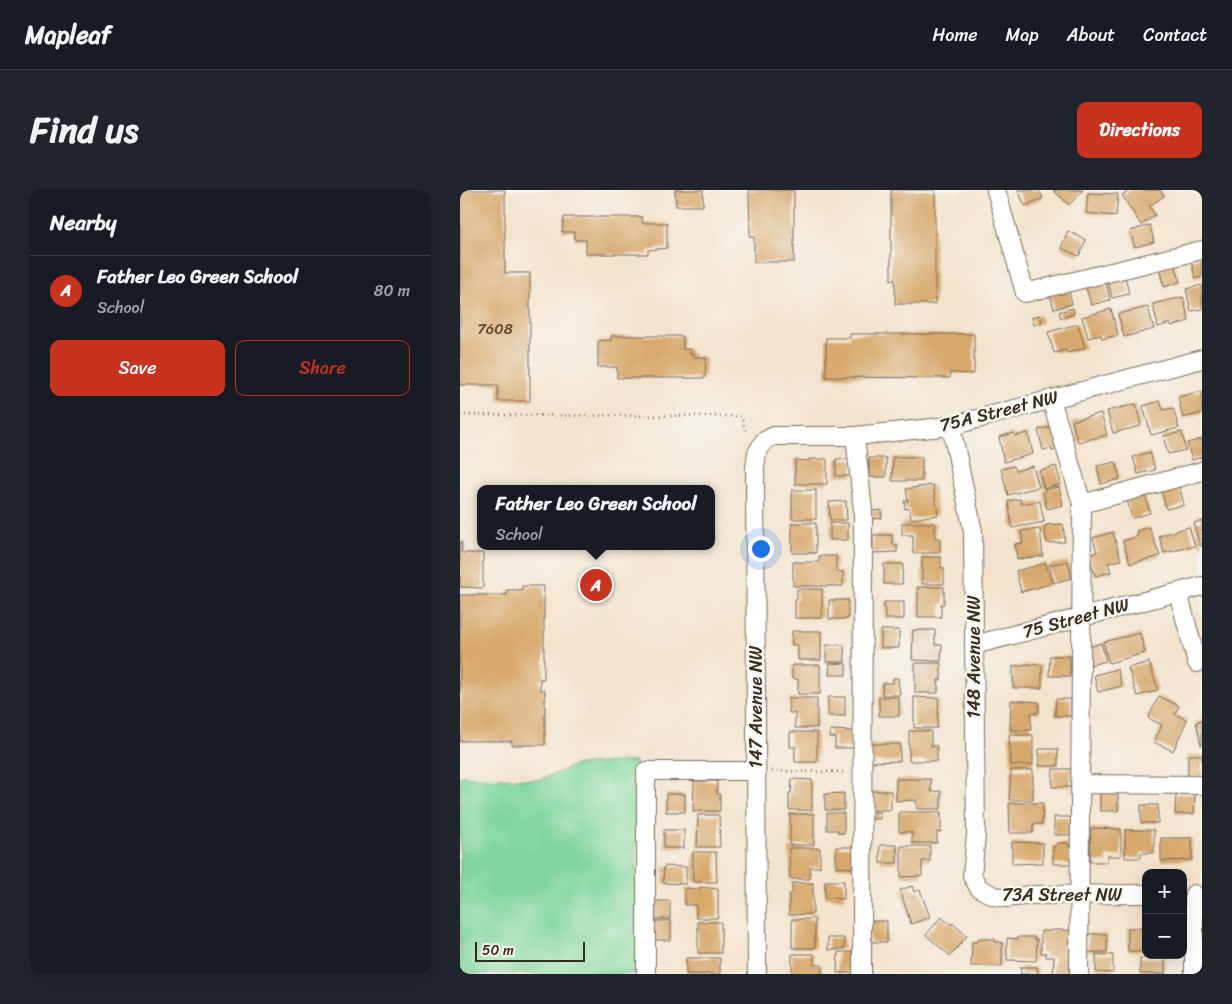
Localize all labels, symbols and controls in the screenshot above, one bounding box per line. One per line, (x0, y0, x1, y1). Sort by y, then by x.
text: Mapleaf (25, 14, 111, 56)
text: Home (933, 19, 978, 51)
text: Map (1006, 19, 1039, 51)
text: About (1067, 19, 1115, 51)
text: Contact (1143, 19, 1207, 51)
text: Find us (30, 99, 138, 161)
button: Directions (1077, 102, 1202, 158)
text: Nearby (50, 204, 116, 242)
text: Father Leo Green School (97, 260, 298, 293)
text: A (61, 276, 71, 305)
text: 80 m (374, 276, 410, 305)
text: School (97, 293, 144, 322)
house number: 7608 (477, 316, 513, 342)
button: Save (50, 340, 225, 396)
button: Share (235, 340, 410, 396)
street label: 75A Street NW (936, 381, 1063, 441)
popup (477, 485, 715, 550)
text: Father Leo Green School (495, 487, 697, 520)
text: School (495, 520, 543, 549)
your location (748, 536, 774, 562)
pin: A (580, 566, 612, 604)
street label: 75 Street NW (1019, 588, 1134, 648)
street label: 148 Avenue NW (958, 595, 990, 719)
street label: 147 Avenue NW (740, 645, 772, 768)
map controls (1142, 869, 1187, 959)
button: + (1142, 869, 1187, 914)
street label: 73A Street NW (1002, 879, 1123, 911)
button: − (1142, 914, 1187, 959)
text: 50 m (482, 938, 514, 963)
scale bar (475, 939, 585, 962)

